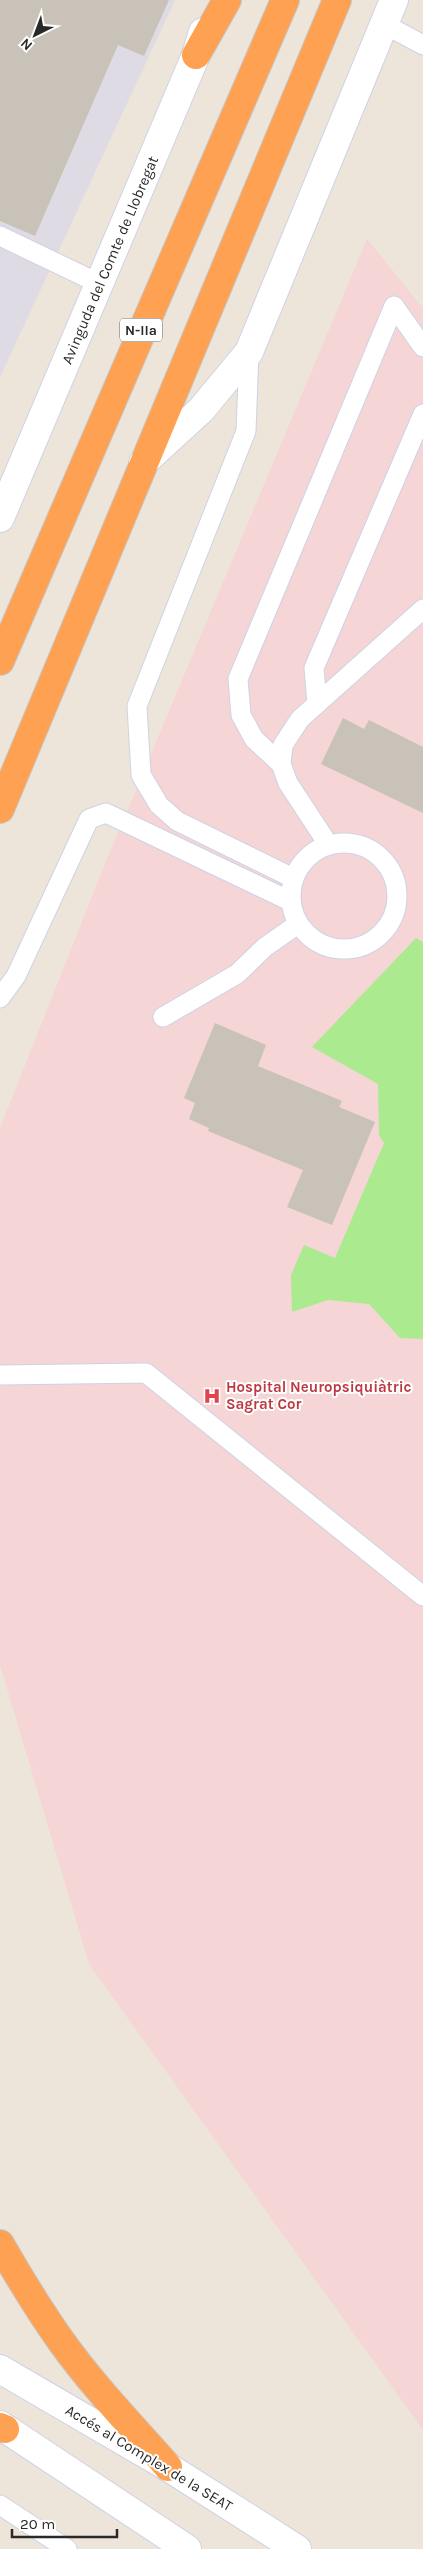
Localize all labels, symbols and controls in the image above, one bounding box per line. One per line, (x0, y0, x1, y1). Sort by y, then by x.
north arrow (10, 10, 60, 60)
text: N (17, 35, 36, 54)
street label: Avinguda del Comte de Llobregat (58, 153, 162, 367)
road number: N-IIa (120, 318, 162, 342)
place label: Hospital Neuropsiquiàtric Sagrat Cor (226, 1378, 412, 1413)
hospital icon: Hospital Neuropsiquiàtric Sagrat Cor (202, 1386, 222, 1406)
street label: Accés al Complex de la SEAT (62, 2401, 236, 2515)
scale bar (12, 2506, 118, 2538)
text: 20 m (20, 2515, 55, 2533)

